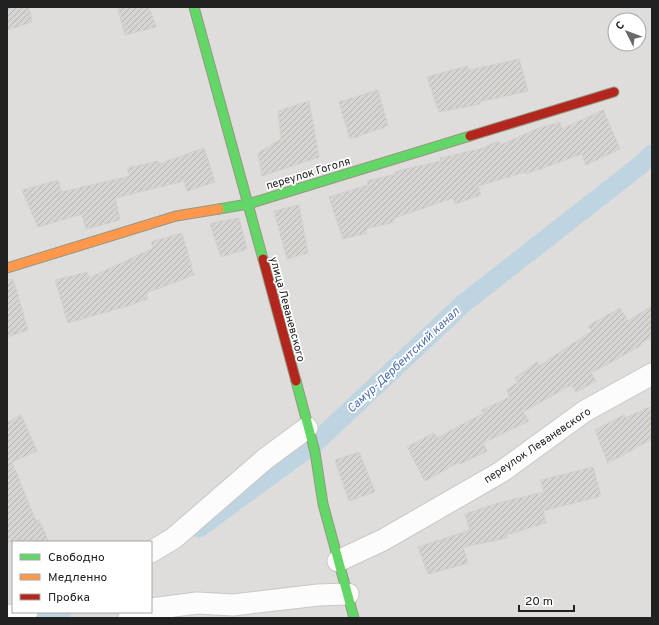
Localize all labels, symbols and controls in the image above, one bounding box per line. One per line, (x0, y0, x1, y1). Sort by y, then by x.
north arrow (607, 12, 647, 52)
text: С (613, 19, 628, 33)
street label: переулок Гоголя (264, 154, 352, 193)
street label: улица Леваневского (266, 255, 308, 363)
water label: Самур-Дербентский канал (344, 303, 464, 417)
street label: переулок Леваневского (481, 405, 594, 487)
legend (12, 541, 152, 613)
text: Свободно (48, 550, 105, 566)
text: Медленно (48, 570, 108, 586)
scale bar (519, 587, 574, 613)
text: Пробка (48, 590, 90, 606)
text: 20 m (525, 594, 553, 610)

